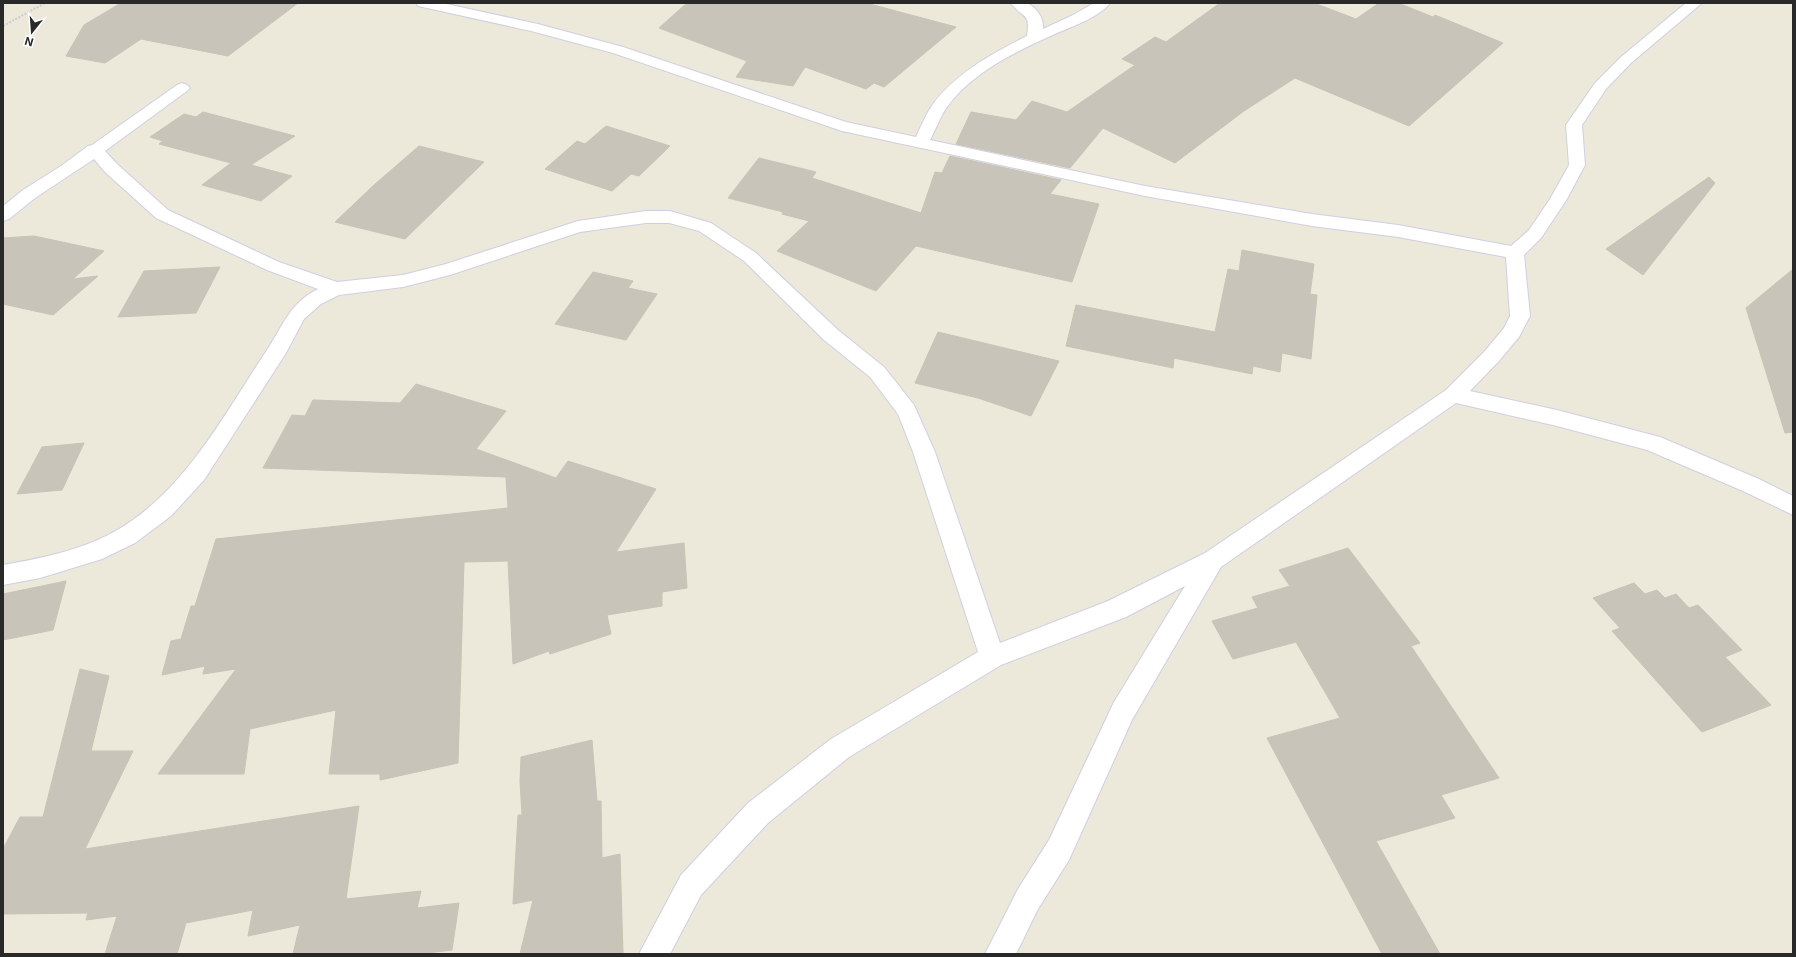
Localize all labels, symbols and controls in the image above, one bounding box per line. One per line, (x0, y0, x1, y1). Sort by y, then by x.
north arrow (12, 12, 52, 52)
text: N (23, 34, 35, 49)

